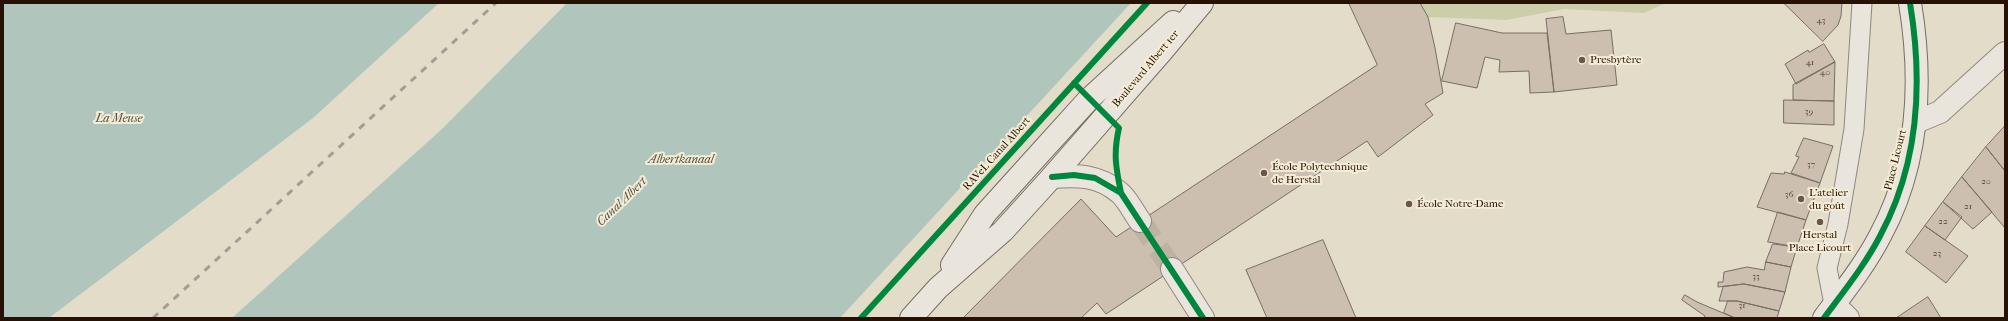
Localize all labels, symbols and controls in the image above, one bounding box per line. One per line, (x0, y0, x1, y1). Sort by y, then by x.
house number: 43 (1816, 16, 1826, 26)
street label: Boulevard Albert 1er (1110, 28, 1182, 110)
place label: Presbytère (1590, 53, 1641, 67)
marker: Presbytère (1577, 55, 1587, 65)
house number: 41 (1806, 58, 1814, 68)
house number: 40 (1820, 68, 1830, 78)
house number: 39 (1805, 107, 1813, 117)
water label: La Meuse (96, 112, 142, 126)
street label: RAVeL Canal Albert (960, 114, 1034, 194)
street label: Place Licourt (1882, 128, 1910, 192)
water label: Albertkanaal (648, 153, 714, 167)
place label: École Polytechnique de Herstal (1272, 160, 1368, 186)
house number: 37 (1807, 160, 1815, 170)
marker: École Polytechnique de Herstal (1259, 168, 1269, 178)
water label: Canal Albert (594, 175, 650, 229)
house number: 20 (1981, 177, 1991, 187)
place label: L'atelier du goût (1809, 186, 1848, 212)
house number: 36 (1785, 190, 1793, 200)
marker: L'atelier du goût (1796, 194, 1806, 204)
place label: École Notre-Dame (1417, 197, 1503, 211)
marker: École Notre-Dame (1404, 199, 1414, 209)
house number: 21 (1964, 202, 1972, 212)
marker: Herstal Place Licourt (1815, 217, 1825, 227)
house number: 22 (1938, 217, 1948, 227)
place label: Herstal Place Licourt (1789, 228, 1851, 254)
house number: 23 (1933, 249, 1941, 259)
house number: 33 (1752, 272, 1760, 282)
house number: 31 (1739, 301, 1745, 311)

